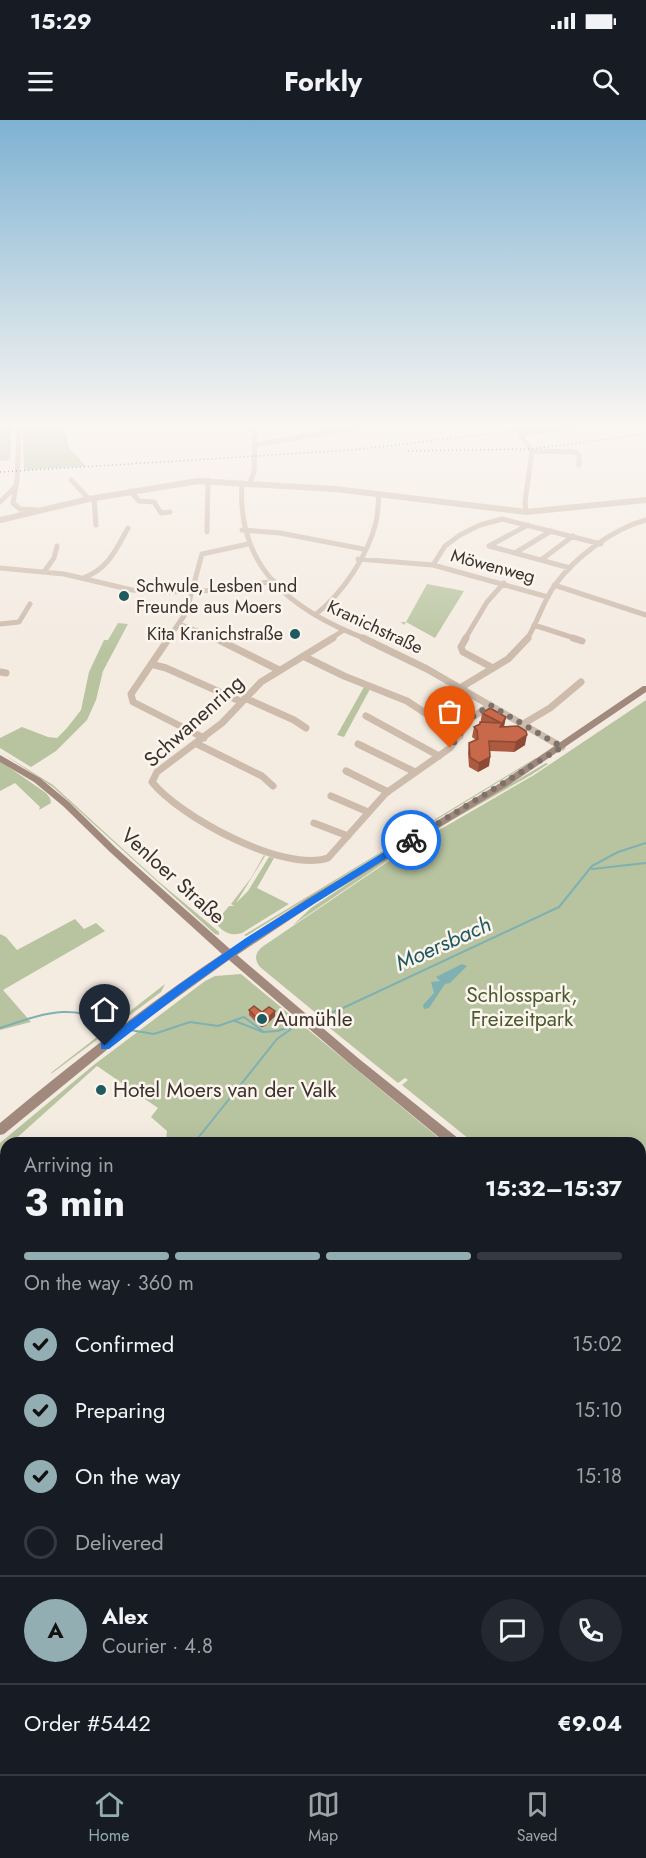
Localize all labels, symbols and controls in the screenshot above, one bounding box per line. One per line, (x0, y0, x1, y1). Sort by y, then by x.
text: 15:29 (30, 5, 92, 37)
text: Forkly (284, 62, 362, 101)
icon: menu (24, 65, 57, 98)
icon: search (589, 65, 622, 98)
street label: Möwenweg (448, 542, 538, 590)
place label: Schwule, Lesben und Freunde aus Moers (136, 573, 297, 620)
marker: Schwule, Lesben und Freunde aus Moers (117, 589, 131, 603)
street label: Kranichstraße (323, 593, 427, 661)
place label: Kita Kranichstraße (147, 621, 283, 647)
marker: Kita Kranichstraße (288, 627, 302, 641)
street label: Schwanenring (137, 668, 251, 774)
pin (424, 686, 475, 748)
icon: bag (433, 695, 466, 728)
courier (381, 810, 441, 870)
street label: Venloer Straße (114, 821, 232, 931)
icon: bike (395, 824, 428, 857)
water label: Moersbach (390, 908, 496, 978)
park label: Schlosspark, Freizeitpark (466, 980, 578, 1034)
pin (79, 984, 130, 1046)
icon: home (88, 993, 121, 1026)
place label: Aumühle (274, 1004, 353, 1034)
marker: Aumühle (255, 1012, 269, 1026)
place label: Hotel Moers van der Valk (113, 1075, 337, 1105)
marker: Hotel Moers van der Valk (94, 1083, 108, 1097)
text: Arriving in (24, 1151, 114, 1180)
text: 15:32–15:37 (485, 1172, 622, 1204)
text: 3 min (24, 1174, 125, 1231)
text: On the way · 360 m (24, 1269, 194, 1298)
icon: check (24, 1328, 57, 1361)
text: Confirmed (75, 1328, 174, 1360)
text: 15:02 (572, 1330, 622, 1359)
icon: check (24, 1394, 57, 1427)
text: Preparing (75, 1394, 166, 1426)
text: 15:10 (575, 1396, 622, 1425)
icon: check (24, 1460, 57, 1493)
text: On the way (75, 1460, 180, 1492)
text: 15:18 (576, 1462, 622, 1491)
text: Delivered (75, 1526, 164, 1558)
button: chat (481, 1599, 544, 1662)
button: phone (559, 1599, 622, 1662)
text: Alex (102, 1600, 148, 1632)
text: A (47, 1614, 64, 1646)
text: Courier · 4.8 (102, 1632, 213, 1661)
text: Order #5442 (24, 1707, 151, 1739)
text: €9.04 (557, 1707, 622, 1739)
tab: Home (89, 1788, 129, 1847)
tab: Map (307, 1788, 340, 1847)
tab: Saved (517, 1788, 557, 1847)

